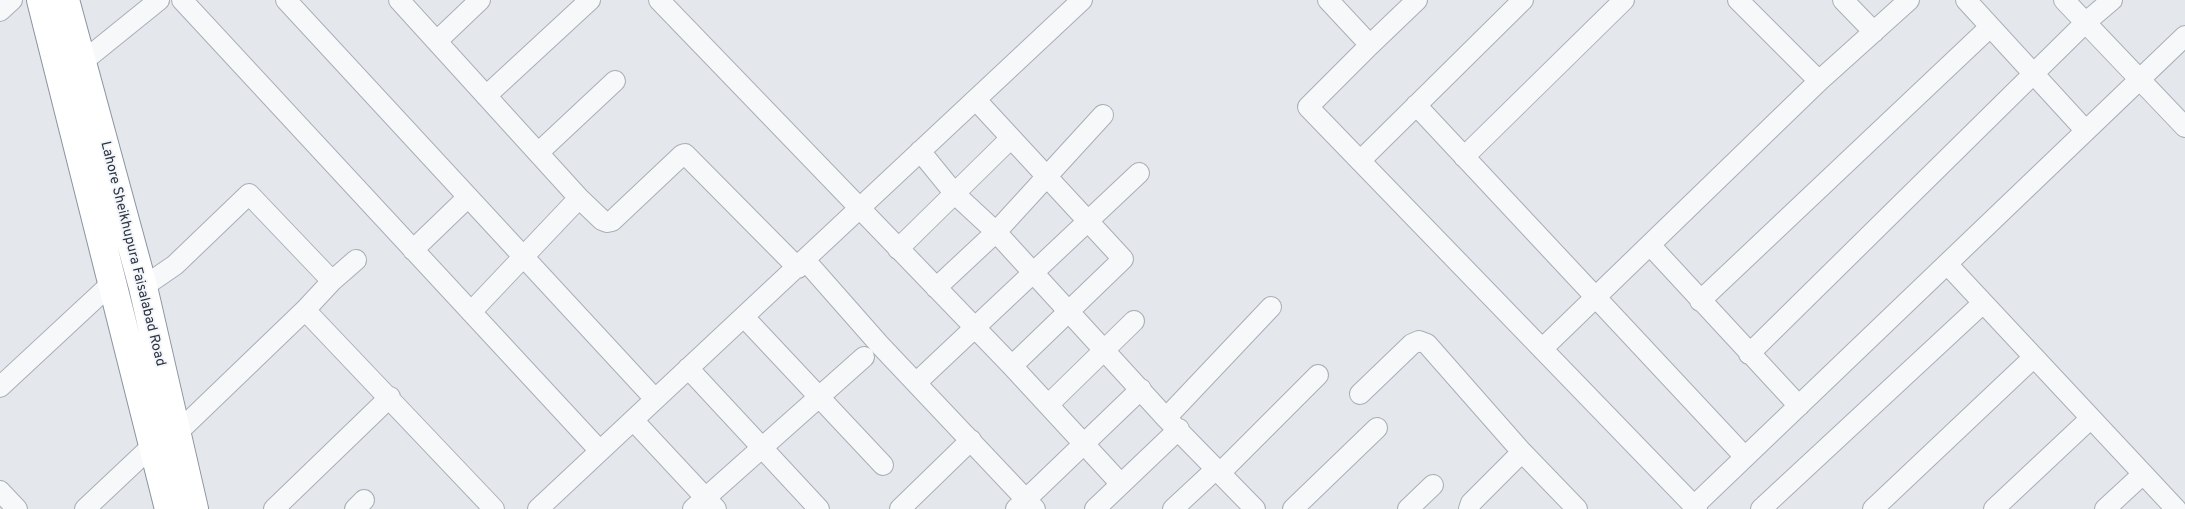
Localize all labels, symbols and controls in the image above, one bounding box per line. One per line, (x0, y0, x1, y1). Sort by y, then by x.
street label: Lahore Sheikhupura Faisalabad Road (96, 140, 168, 368)

